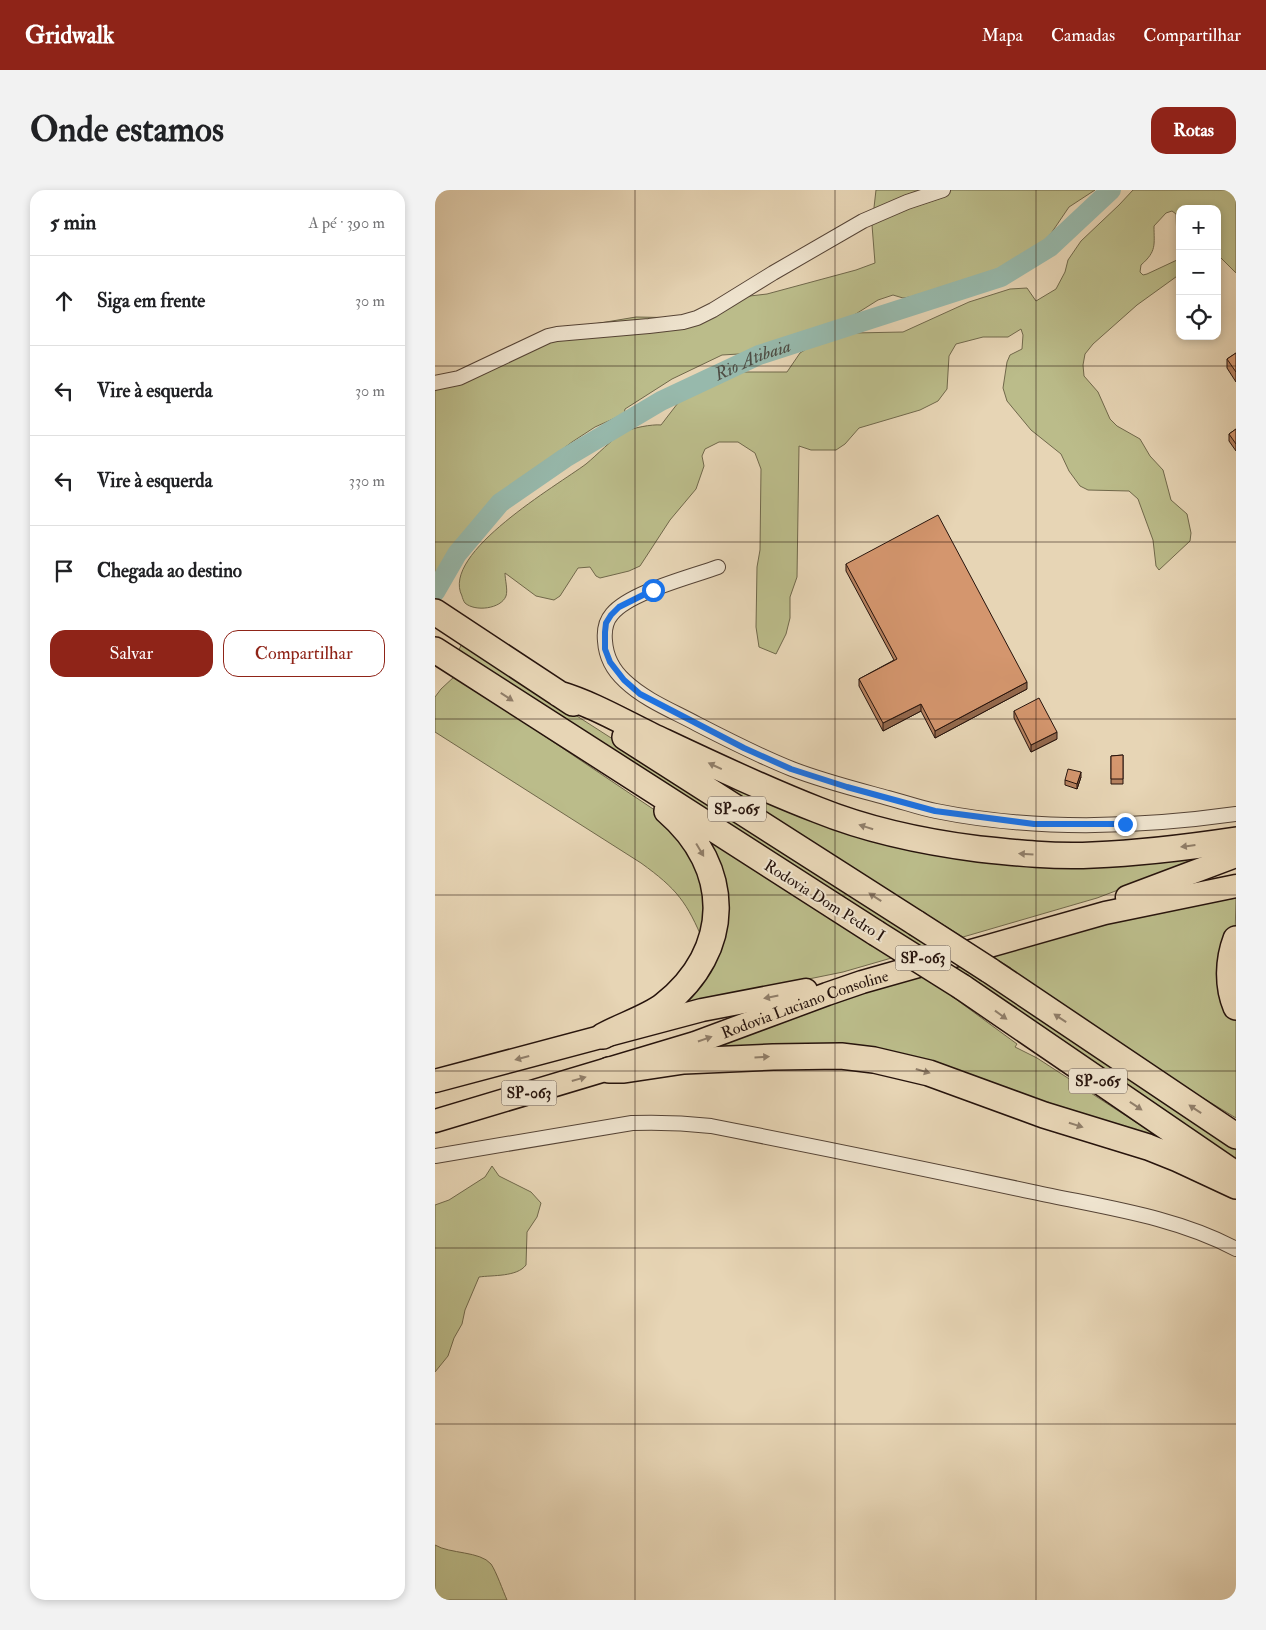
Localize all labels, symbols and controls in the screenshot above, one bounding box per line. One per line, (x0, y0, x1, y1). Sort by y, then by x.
text: Gridwalk (25, 20, 114, 51)
text: Mapa (982, 24, 1023, 47)
text: Camadas (1051, 24, 1115, 47)
text: Compartilhar (1143, 24, 1241, 47)
button: Rotas (1151, 107, 1236, 154)
text: Onde estamos (30, 108, 224, 152)
map controls (1176, 205, 1221, 340)
button: + (1176, 205, 1221, 250)
text: 5 min (50, 209, 96, 236)
text: A pé · 390 m (309, 213, 385, 233)
button: − (1176, 250, 1221, 295)
icon: ahead (50, 287, 78, 315)
text: Siga em frente (97, 289, 205, 313)
text: 30 m (355, 291, 385, 311)
button: locate (1176, 295, 1221, 340)
water label: Rio Atibaia (710, 334, 794, 387)
icon: left (50, 377, 78, 405)
text: Vire à esquerda (97, 379, 212, 403)
text: 30 m (355, 381, 385, 401)
icon: left (50, 467, 78, 495)
text: Vire à esquerda (97, 469, 212, 493)
text: 330 m (349, 471, 385, 491)
icon: arrive (50, 557, 78, 585)
text: Chegada ao destino (97, 559, 242, 583)
route start (642, 579, 665, 602)
button: Salvar (50, 630, 213, 677)
button: Compartilhar (223, 630, 385, 677)
one-way arrow (500, 692, 513, 702)
one-way arrow (708, 761, 722, 769)
road number: SP-065 (708, 796, 766, 822)
route end (1114, 813, 1137, 836)
one-way arrow (858, 823, 873, 831)
one-way arrow (1179, 842, 1195, 850)
one-way arrow (696, 843, 705, 857)
one-way arrow (1017, 849, 1033, 857)
street label: Rodovia Dom Pedro I (760, 856, 889, 946)
one-way arrow (868, 892, 881, 902)
road number: SP-063 (895, 946, 951, 970)
street label: Rodovia Luciano Consoline (719, 966, 891, 1043)
one-way arrow (763, 993, 779, 1001)
one-way arrow (994, 1010, 1008, 1020)
one-way arrow (1054, 1013, 1067, 1023)
one-way arrow (698, 1035, 713, 1042)
one-way arrow (754, 1053, 770, 1061)
one-way arrow (515, 1054, 530, 1062)
one-way arrow (915, 1067, 931, 1075)
road number: SP-065 (1069, 1068, 1127, 1094)
one-way arrow (572, 1074, 587, 1082)
road number: SP-063 (501, 1080, 557, 1106)
one-way arrow (1129, 1101, 1142, 1111)
one-way arrow (1189, 1104, 1202, 1113)
one-way arrow (1069, 1121, 1084, 1129)

